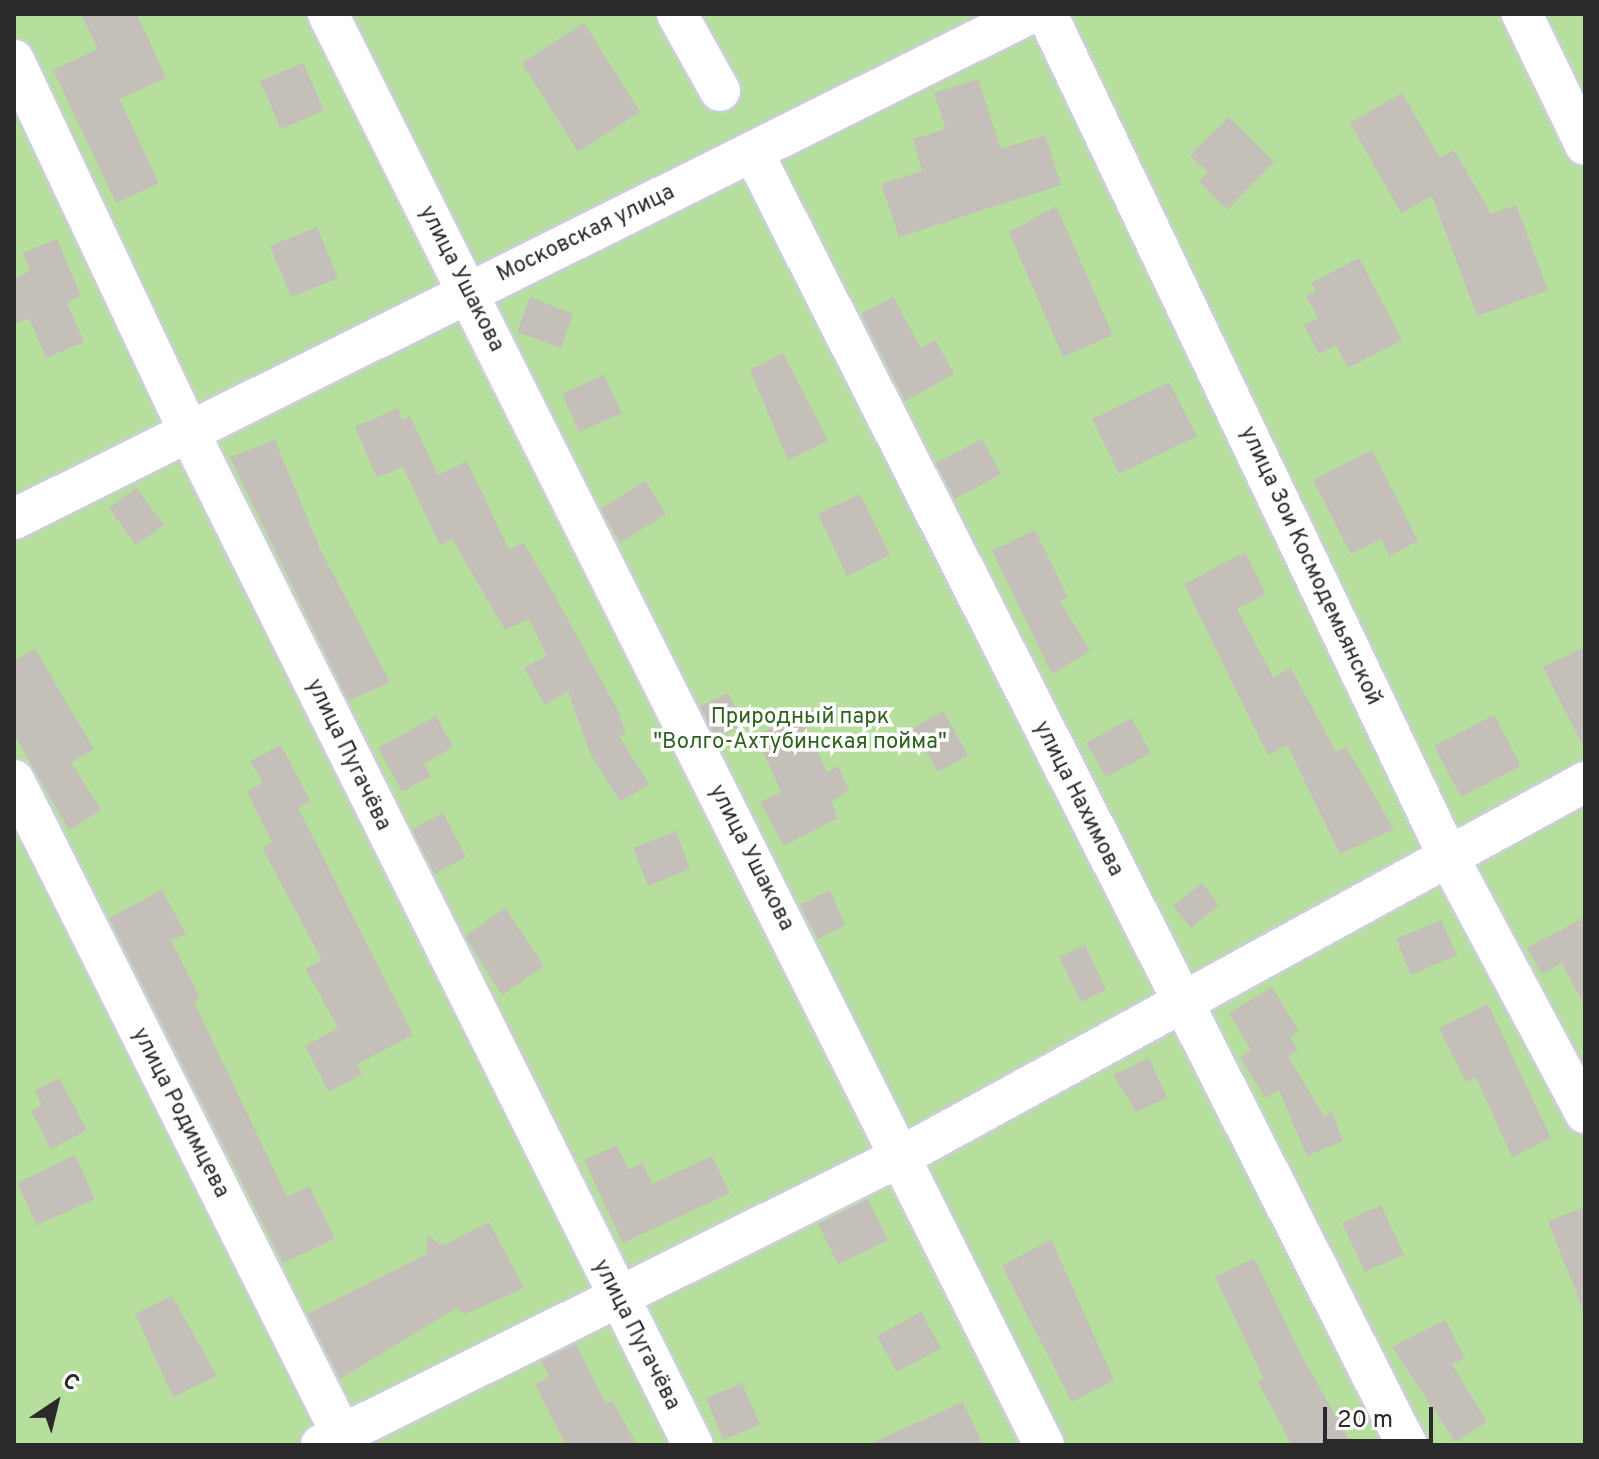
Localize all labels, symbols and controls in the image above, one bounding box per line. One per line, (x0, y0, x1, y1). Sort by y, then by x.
street label: Московская улица (493, 180, 679, 288)
street label: улица Ушакова (413, 201, 509, 357)
street label: улица Зои Космодемьянской (1234, 422, 1386, 710)
street label: улица Пугачёва (300, 675, 396, 835)
park label: Природный парк "Волго-Ахтубинская пойма" (653, 704, 947, 756)
street label: улица Нахимова (1027, 717, 1129, 881)
street label: улица Ушакова (703, 780, 799, 936)
street label: улица Родимцева (126, 1024, 234, 1202)
street label: улица Пугачёва (587, 1255, 685, 1415)
north arrow (16, 1363, 96, 1443)
text: С (57, 1368, 84, 1398)
scale bar (1327, 1391, 1437, 1441)
text: 20 m (1337, 1406, 1393, 1436)

